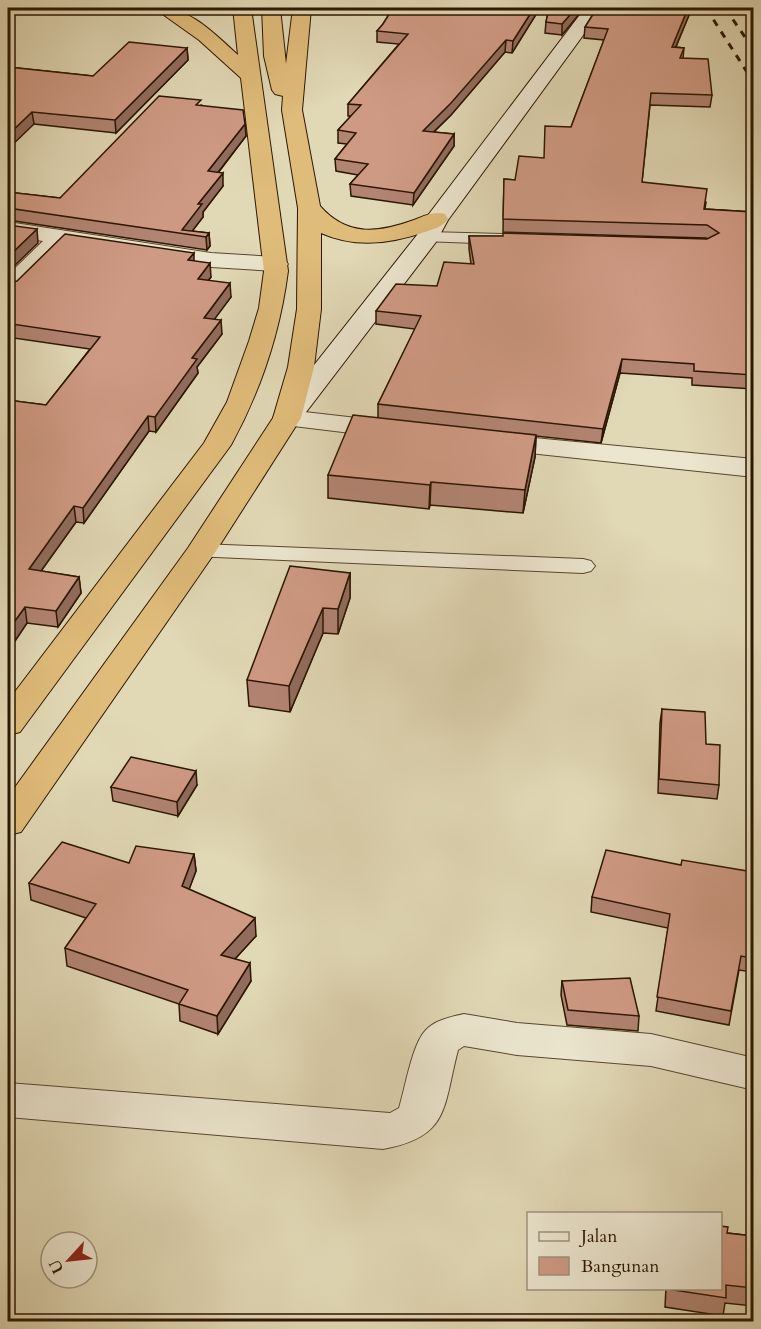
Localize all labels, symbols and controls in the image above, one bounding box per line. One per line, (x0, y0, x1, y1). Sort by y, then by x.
legend (527, 1212, 722, 1290)
text: Jalan (578, 1224, 618, 1249)
north arrow (39, 1230, 99, 1290)
text: Bangunan (581, 1254, 660, 1279)
text: U (44, 1256, 69, 1277)

